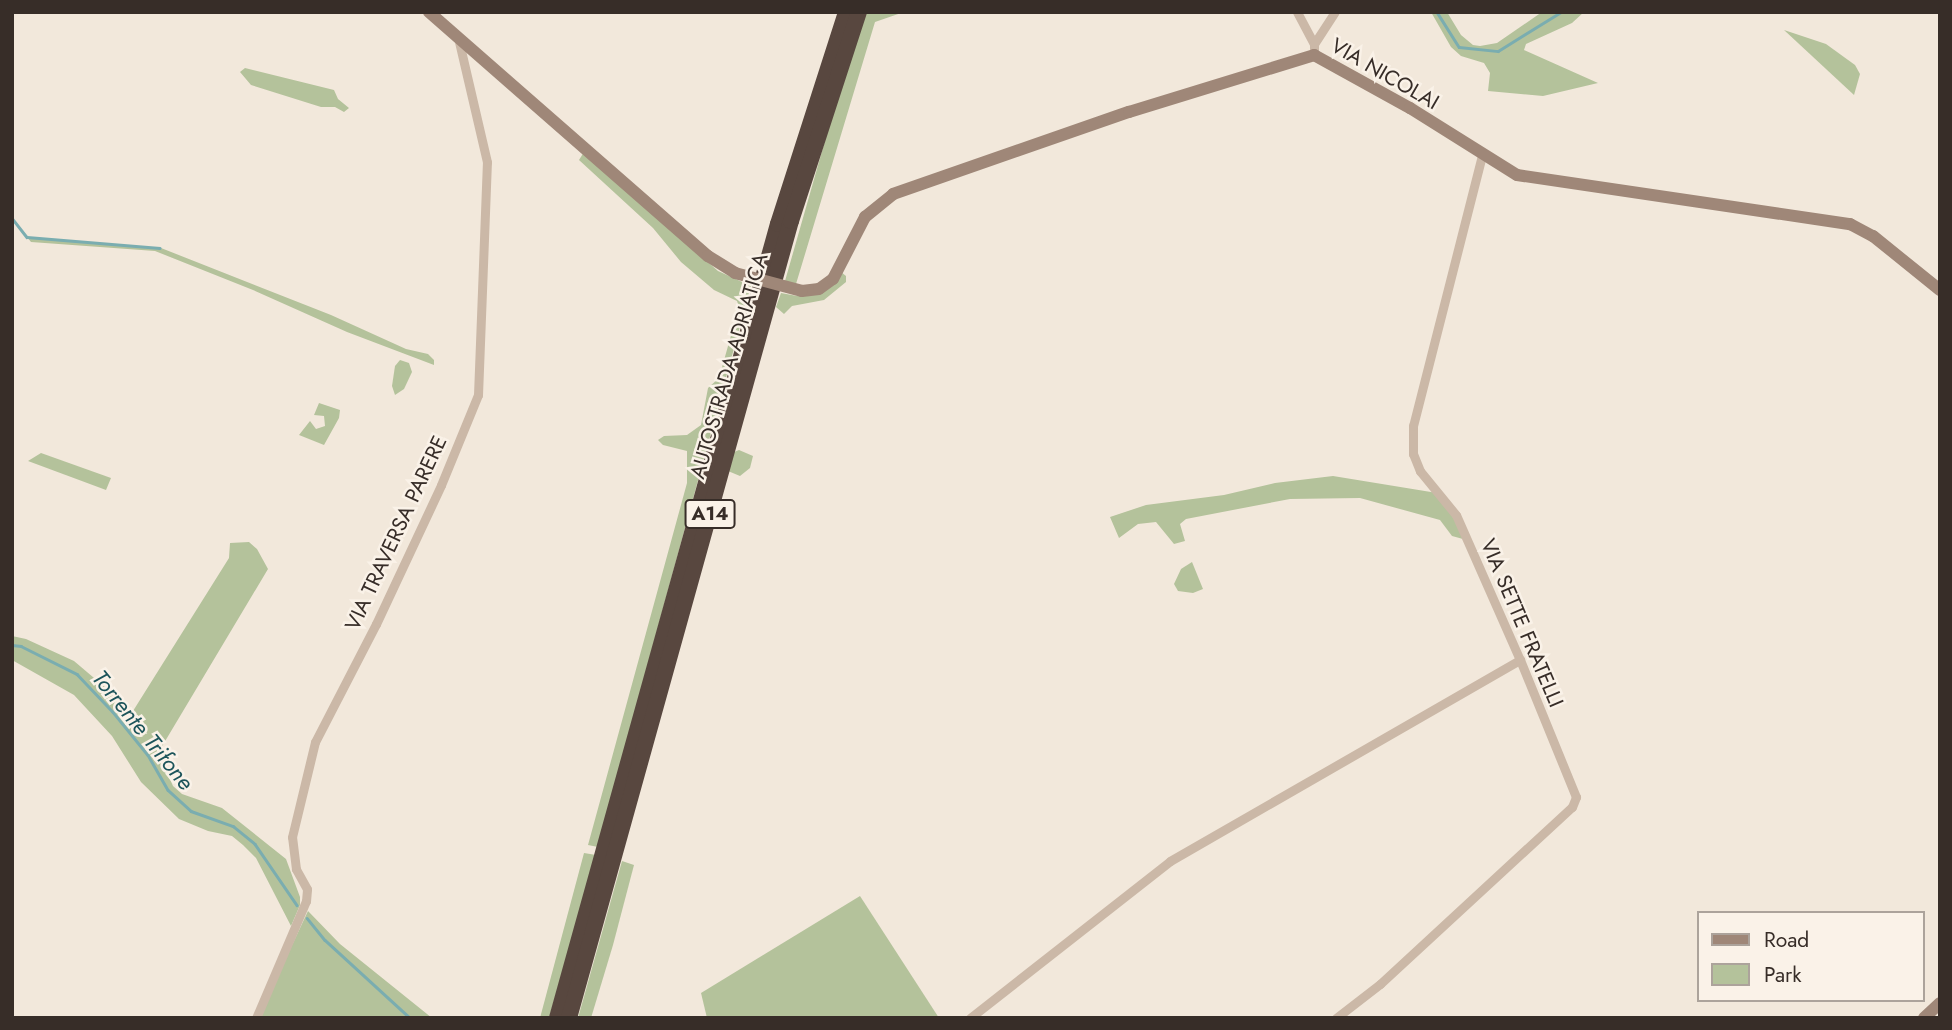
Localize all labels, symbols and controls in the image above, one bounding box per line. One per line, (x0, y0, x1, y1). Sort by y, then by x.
street label: VIA NICOLAI (1326, 33, 1444, 115)
street label: AUTOSTRADA ADRIATICA (685, 250, 773, 482)
street label: VIA TRAVERSA PARERE (340, 432, 452, 634)
road number: A14 (684, 499, 736, 530)
street label: VIA SETTE FRATELLI (1475, 535, 1569, 711)
water label: Torrente Trifone (86, 665, 200, 795)
legend (1696, 911, 1924, 1002)
text: Road (1764, 925, 1809, 955)
text: Park (1764, 960, 1801, 990)

